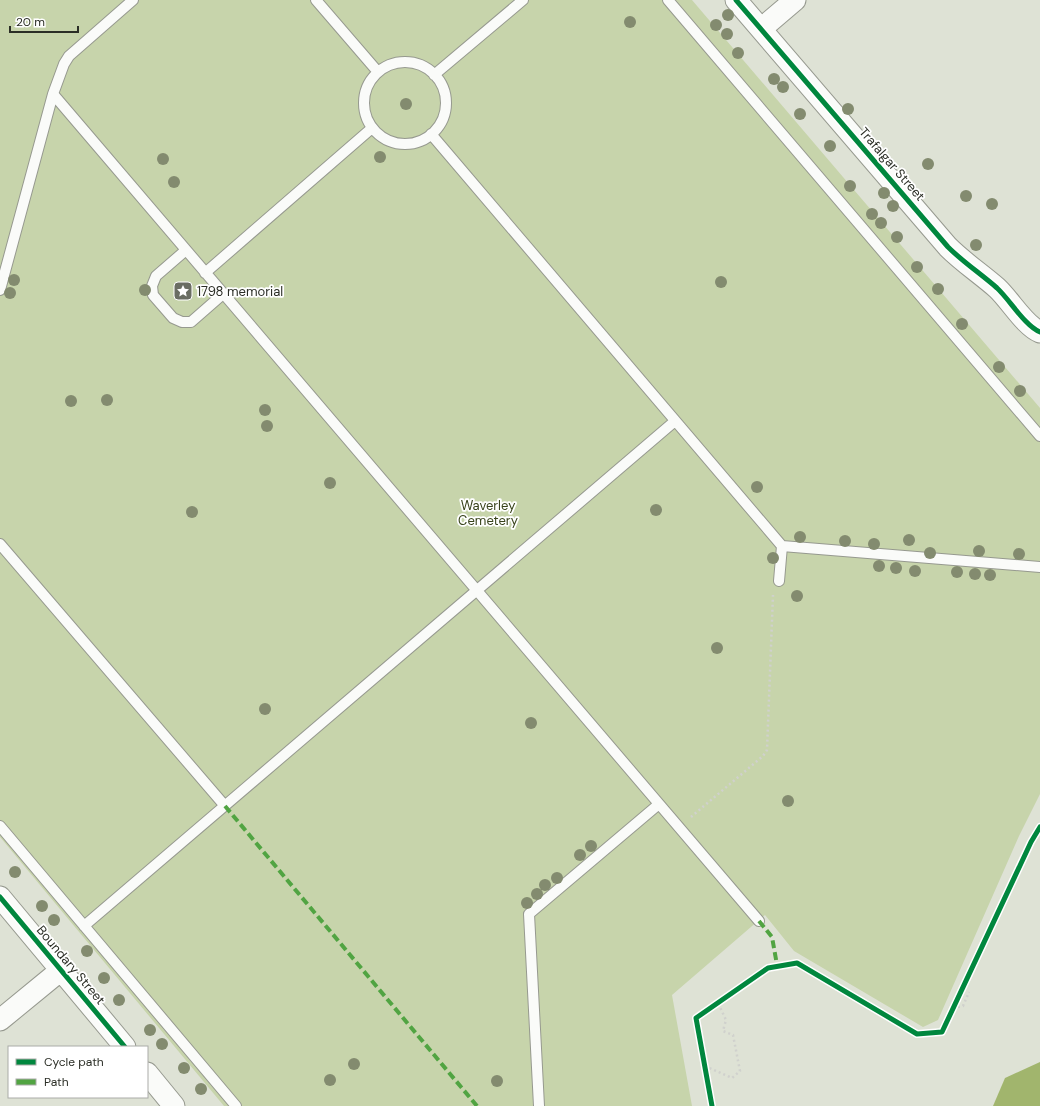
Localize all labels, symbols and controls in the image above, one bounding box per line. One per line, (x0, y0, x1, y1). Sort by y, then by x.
scale bar (10, 8, 78, 34)
text: 20 m (16, 14, 45, 30)
street label: Trafalgar Street (855, 124, 929, 204)
place icon: 1798 memorial (172, 280, 194, 302)
place label: 1798 memorial (197, 283, 283, 300)
park label: Waverley Cemetery (458, 497, 518, 529)
street label: Boundary Street (33, 922, 109, 1008)
legend (8, 1046, 148, 1098)
text: Cycle path (44, 1054, 104, 1070)
text: Path (44, 1074, 69, 1090)

